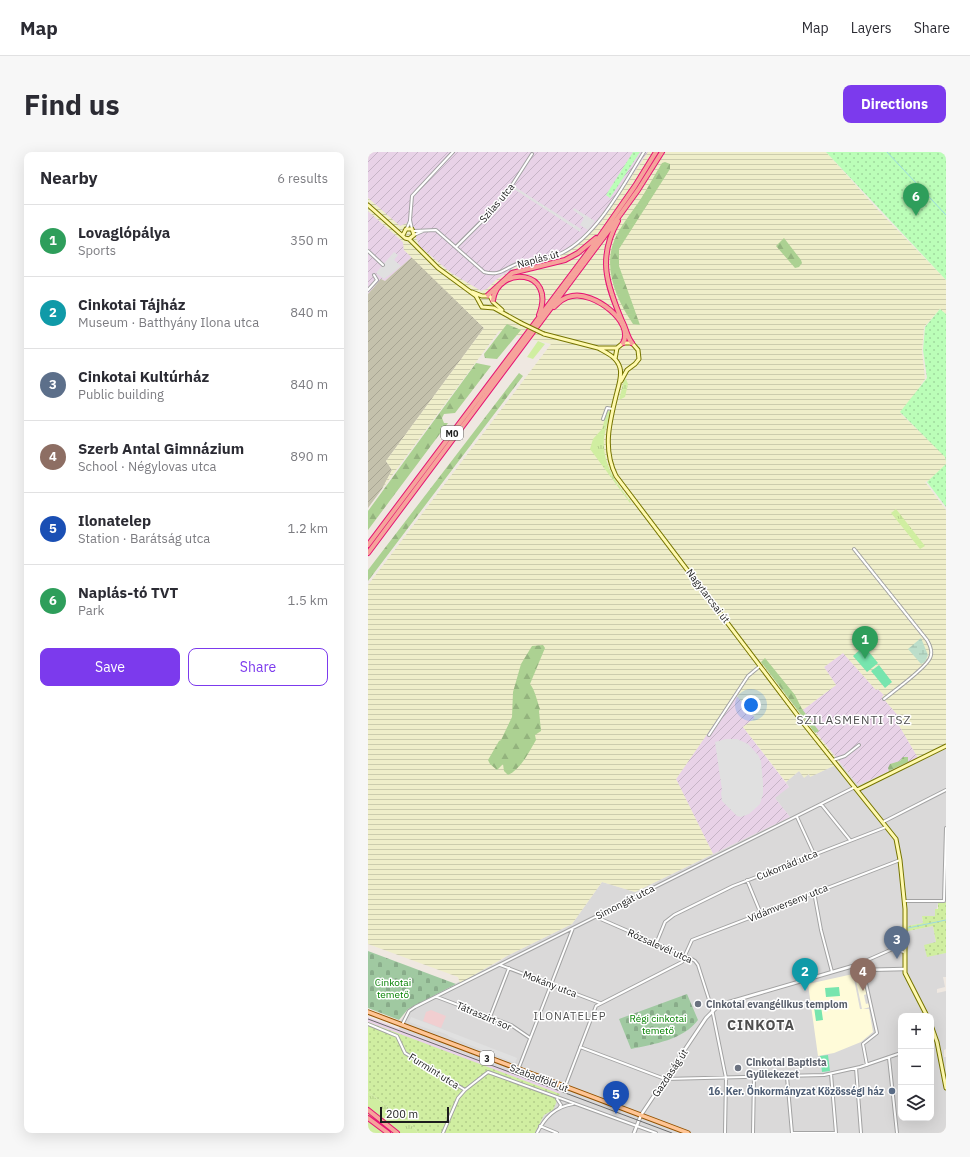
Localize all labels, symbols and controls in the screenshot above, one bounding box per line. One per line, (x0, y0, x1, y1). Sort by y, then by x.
text: Map (20, 16, 58, 40)
text: Map (802, 19, 829, 37)
text: Layers (851, 19, 892, 37)
text: Share (914, 19, 950, 37)
button: Directions (843, 85, 946, 123)
text: Find us (24, 86, 120, 123)
text: Nearby (40, 167, 98, 189)
text: 6 results (277, 170, 328, 187)
street label: Szilas utca (477, 180, 518, 225)
pin: 6 (903, 183, 929, 216)
text: Lovaglópálya (78, 223, 170, 242)
text: 1 (49, 232, 57, 249)
text: 350 m (290, 232, 328, 249)
text: Sports (78, 242, 116, 259)
street label: Naplás út (516, 247, 561, 271)
text: Cinkotai Tájház (78, 295, 186, 314)
text: 2 (49, 304, 57, 321)
text: 840 m (290, 304, 328, 321)
text: Museum · Batthyány Ilona utca (78, 314, 259, 331)
text: Cinkotai Kultúrház (78, 367, 209, 386)
text: 3 (49, 376, 57, 393)
text: 840 m (290, 376, 328, 393)
text: Public building (78, 386, 164, 403)
road number: M0 (441, 426, 463, 440)
text: Szerb Antal Gimnázium (78, 439, 244, 458)
text: 4 (49, 448, 57, 465)
text: 890 m (290, 448, 328, 465)
text: School · Négylovas utca (78, 458, 216, 475)
text: Ilonatelep (78, 511, 151, 530)
text: 5 (49, 520, 57, 537)
text: 1.2 km (288, 520, 328, 537)
text: Station · Barátság utca (78, 530, 210, 547)
street label: Nagytarcsai út (683, 566, 733, 626)
text: Naplás-tó TVT (78, 583, 178, 602)
text: 6 (49, 592, 57, 609)
text: 1.5 km (288, 592, 328, 609)
text: Park (78, 602, 104, 619)
pin: 1 (852, 626, 878, 659)
button: Save (40, 648, 180, 686)
button: Share (188, 648, 328, 686)
your location (741, 695, 761, 715)
district label: SZILASMENTI TSZ (797, 712, 911, 727)
street label: Cukornád utca (754, 847, 820, 883)
street label: Simongát utca (593, 881, 657, 922)
street label: Vidámverseny utca (746, 881, 831, 925)
street label: Rózsalevél utca (626, 926, 695, 966)
pin: 3 (884, 926, 910, 959)
pin: 2 (792, 958, 818, 991)
pin: 4 (850, 958, 876, 991)
street label: Mokány utca (521, 968, 579, 1000)
park label: Cinkotai temető (375, 976, 411, 1001)
place label: Cinkotai evangélikus templom (706, 998, 848, 1011)
street label: Tátraszirt sor (455, 999, 514, 1034)
marker: Cinkotai evangélikus templom (693, 999, 703, 1009)
district label: ILONATELEP (534, 1009, 606, 1023)
park label: Régi cinkotai temető (629, 1012, 687, 1037)
map controls (898, 1013, 934, 1121)
button: + (898, 1013, 934, 1049)
district label: CINKOTA (727, 1016, 795, 1034)
street label: Gazdaság út (649, 1046, 691, 1099)
button: − (898, 1049, 934, 1085)
street label: Furmint utca (406, 1050, 462, 1092)
road number: 3 (480, 1051, 494, 1065)
place label: Cinkotai Baptista Gyülekezet (746, 1056, 827, 1081)
street label: Szabadföld út (508, 1061, 571, 1095)
marker: Cinkotai Baptista Gyülekezet (733, 1063, 743, 1073)
pin: 5 (603, 1081, 629, 1114)
place label: 16. Ker. Önkormányzat Közösségi ház (708, 1085, 884, 1098)
button: layers (898, 1085, 934, 1121)
marker: 16. Ker. Önkormányzat Közösségi ház (887, 1086, 897, 1096)
scale bar (380, 1105, 449, 1124)
text: 200 m (386, 1107, 418, 1121)

